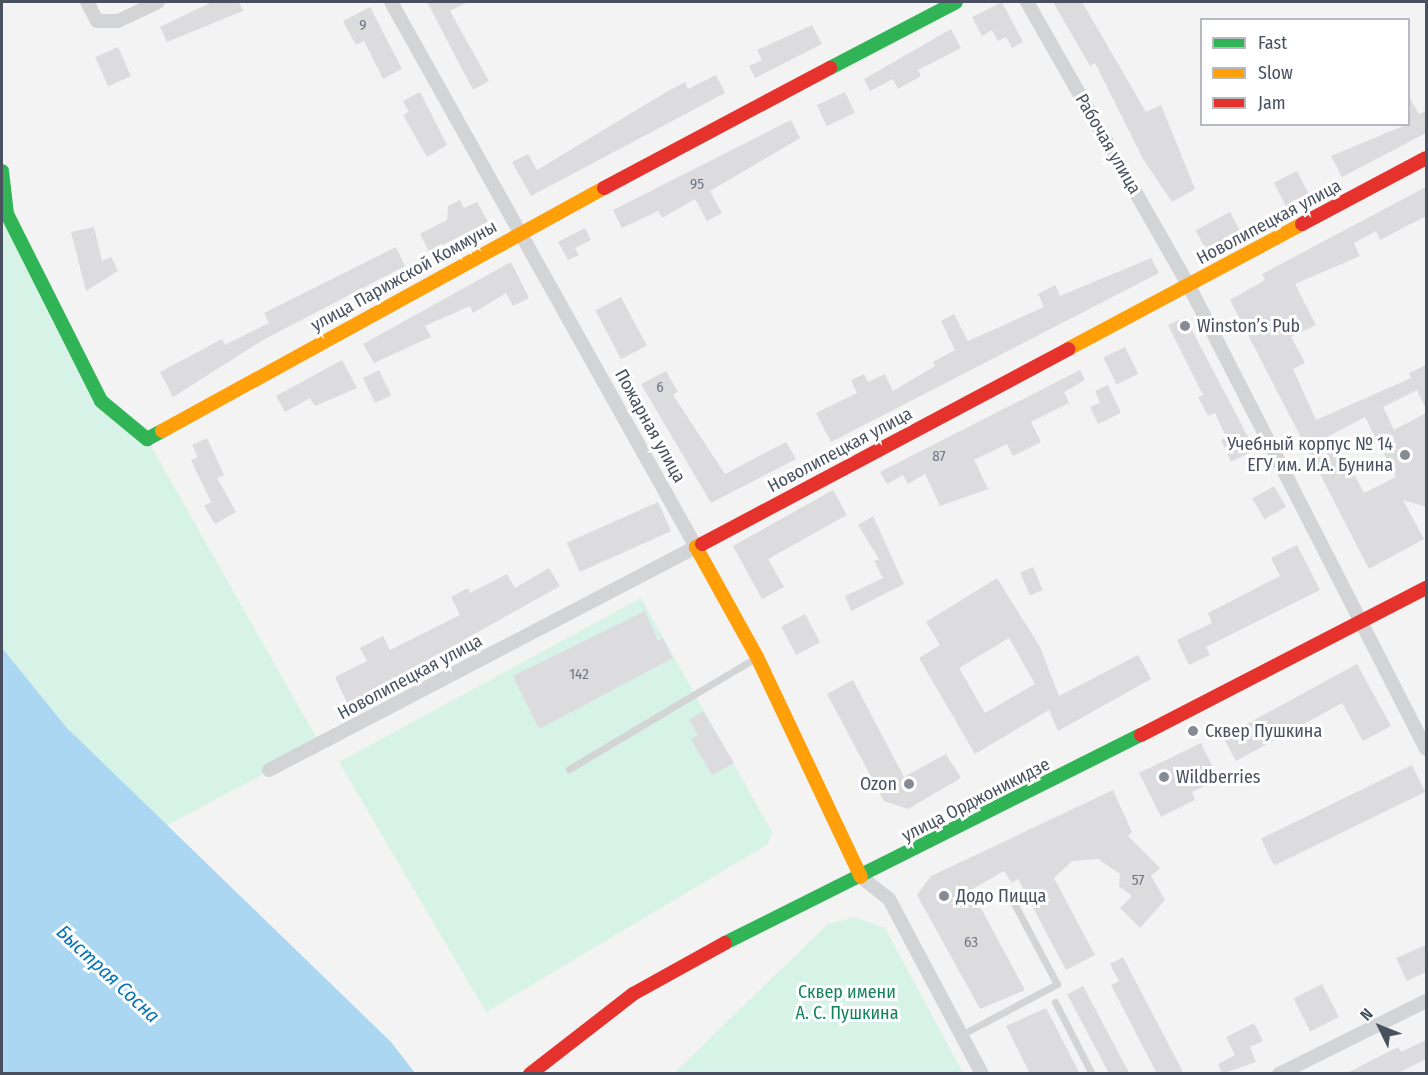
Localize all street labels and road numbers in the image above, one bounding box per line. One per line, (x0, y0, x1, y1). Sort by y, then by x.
street label: Рабочая улица (1071, 90, 1145, 198)
street label: Новолипецкая улица (1193, 175, 1345, 269)
street label: улица Парижской Коммуны (307, 216, 501, 336)
street label: Пожарная улица (610, 365, 690, 487)
street label: Новолипецкая улица (764, 403, 916, 497)
street label: Новолипецкая улица (334, 630, 486, 724)
street label: улица Орджоникидзе (898, 753, 1054, 847)

